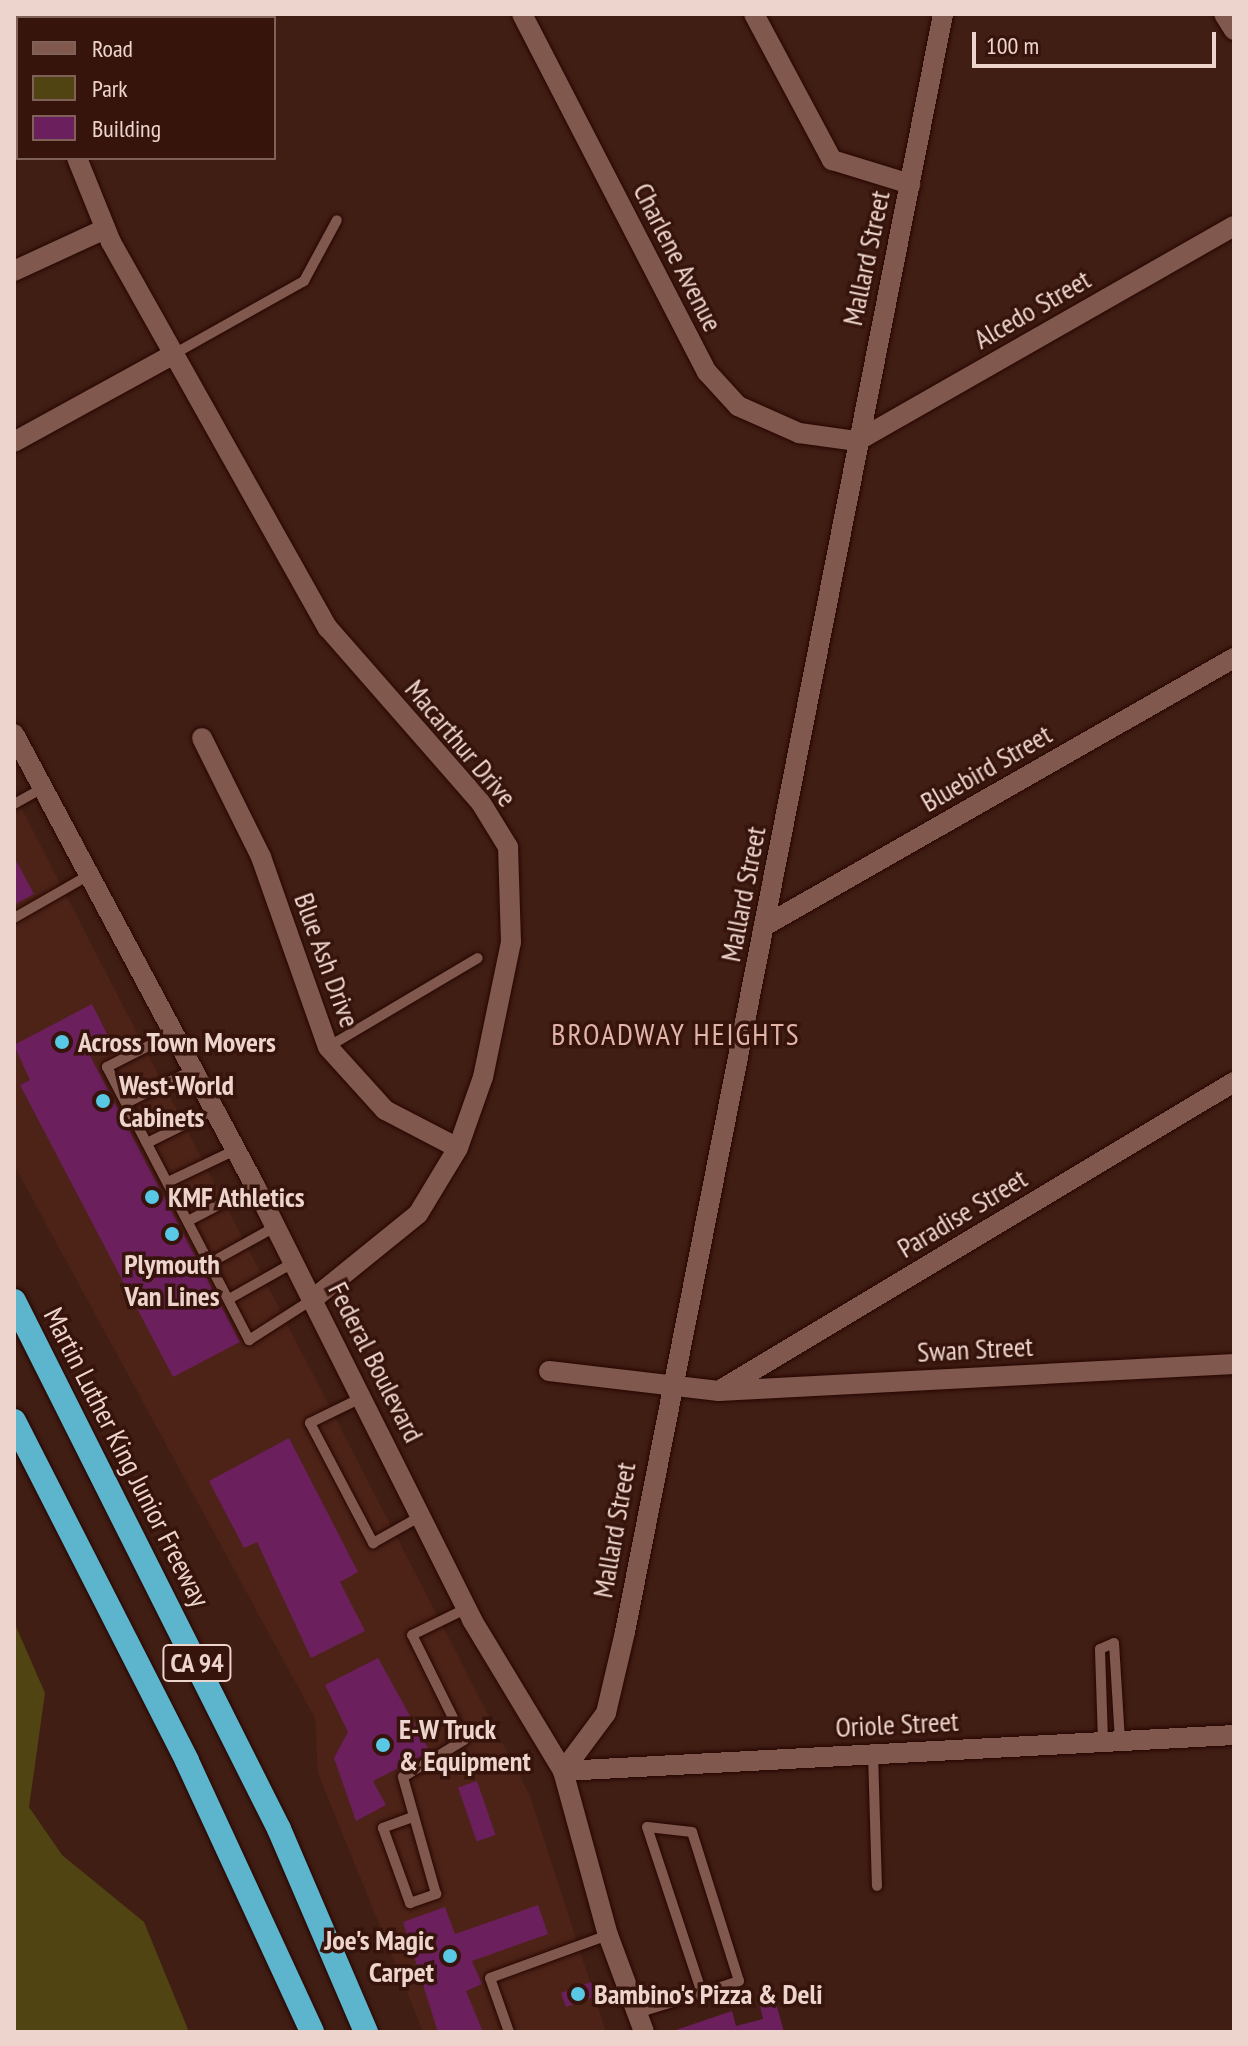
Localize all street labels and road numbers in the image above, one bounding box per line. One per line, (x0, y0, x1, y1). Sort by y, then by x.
street label: Charlene Avenue (626, 177, 730, 337)
street label: Mallard Street (835, 188, 897, 328)
street label: Alcedo Street (968, 262, 1096, 356)
street label: Macarthur Drive (398, 673, 524, 813)
street label: Bluebird Street (915, 717, 1057, 819)
street label: Mallard Street (713, 824, 773, 964)
street label: Blue Ash Drive (287, 888, 367, 1032)
street label: Paradise Street (891, 1161, 1033, 1265)
street label: Federal Boulevard (321, 1276, 431, 1448)
street label: Martin Luther King Junior Freeway (37, 1302, 217, 1612)
street label: Swan Street (916, 1329, 1034, 1369)
street label: Mallard Street (586, 1460, 642, 1600)
road number: CA 94 (161, 1641, 233, 1685)
street label: Oriole Street (835, 1704, 959, 1744)

